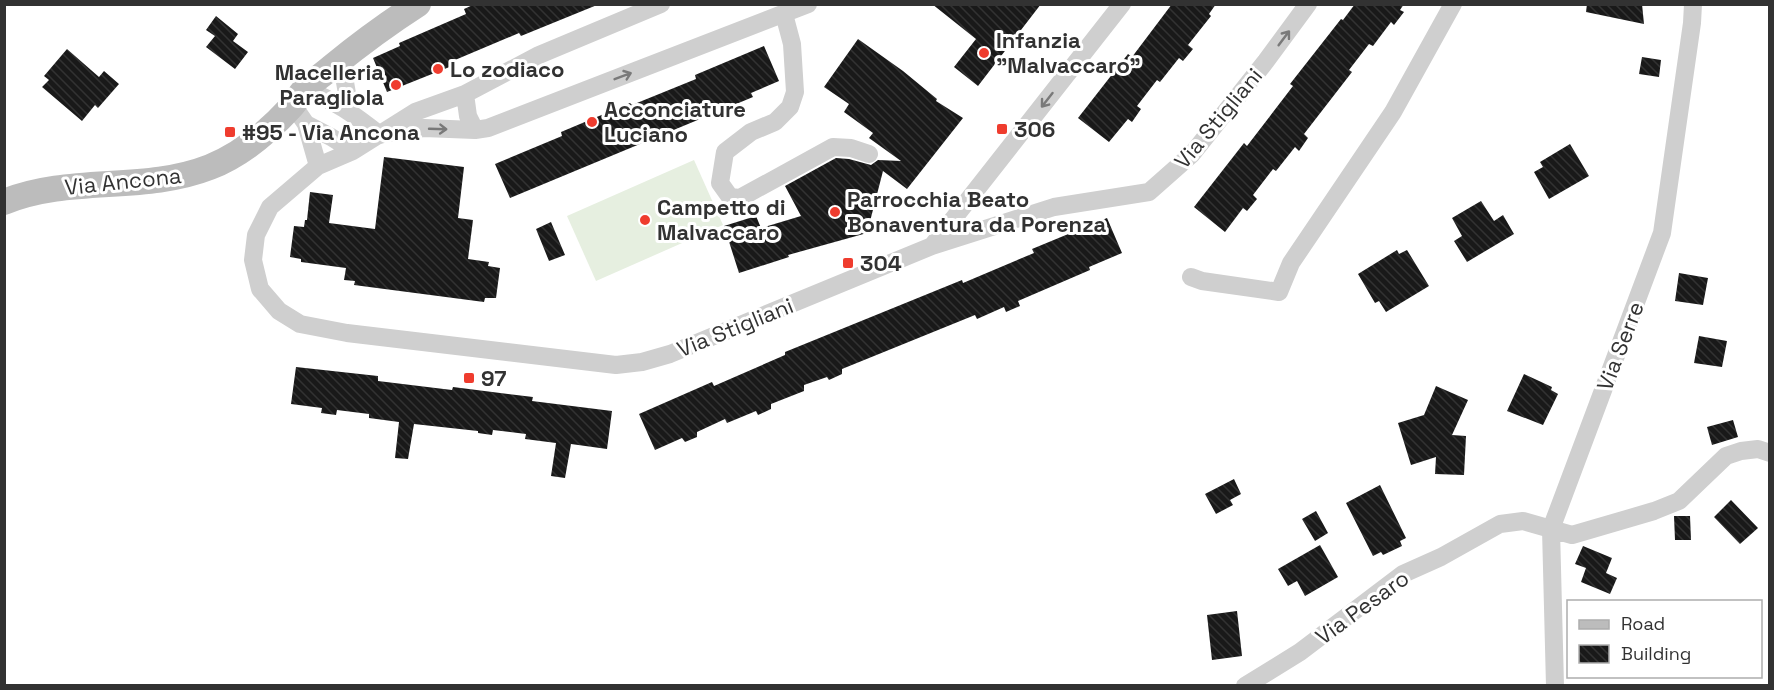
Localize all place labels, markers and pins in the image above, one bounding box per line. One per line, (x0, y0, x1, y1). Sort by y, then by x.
place label: Infanzia "Malvaccaro" (996, 26, 1141, 79)
marker: Infanzia "Malvaccaro" (977, 46, 991, 60)
place label: Lo zodiaco (450, 55, 564, 83)
place label: Macelleria Paragliola (275, 58, 384, 111)
marker: Lo zodiaco (431, 62, 445, 76)
marker: Macelleria Paragliola (389, 78, 403, 92)
place label: Acconciature Luciano (604, 95, 746, 148)
marker: Acconciature Luciano (585, 115, 599, 129)
place label: 306 (1014, 115, 1055, 143)
place label: #95 - Via Ancona (242, 118, 420, 146)
marker: 306 (995, 122, 1009, 136)
marker: #95 - Via Ancona (223, 125, 237, 139)
place label: Parrocchia Beato Bonaventura da Porenza (847, 185, 1107, 238)
place label: Campetto di Malvaccaro (657, 193, 786, 246)
marker: Parrocchia Beato Bonaventura da Porenza (828, 205, 842, 219)
marker: Campetto di Malvaccaro (638, 213, 652, 227)
place label: 304 (860, 249, 902, 277)
marker: 304 (841, 256, 855, 270)
place label: 97 (481, 364, 506, 392)
marker: 97 (462, 371, 476, 385)

